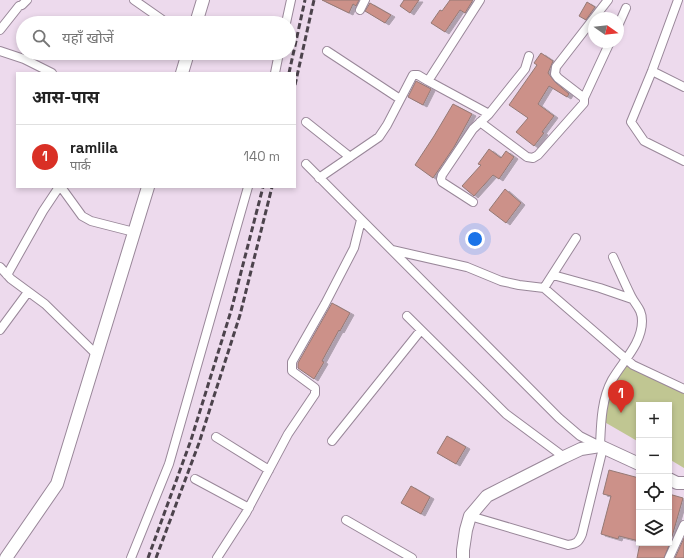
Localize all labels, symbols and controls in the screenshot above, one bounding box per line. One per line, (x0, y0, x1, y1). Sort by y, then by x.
north arrow (588, 12, 624, 48)
search box (16, 16, 296, 60)
icon: search (30, 27, 52, 49)
text: यहाँ खोजें (62, 28, 114, 47)
text: आस-पास (32, 86, 99, 108)
text: ramlila (70, 138, 118, 157)
text: 1 (42, 148, 48, 165)
text: 140 m (244, 148, 280, 165)
text: पार्क (70, 157, 91, 174)
your location (465, 229, 485, 249)
pin: 1 (608, 380, 634, 413)
map controls (636, 402, 672, 546)
button: + (636, 402, 672, 438)
button: − (636, 438, 672, 474)
button: locate (636, 474, 672, 510)
button: layers (636, 510, 672, 546)

